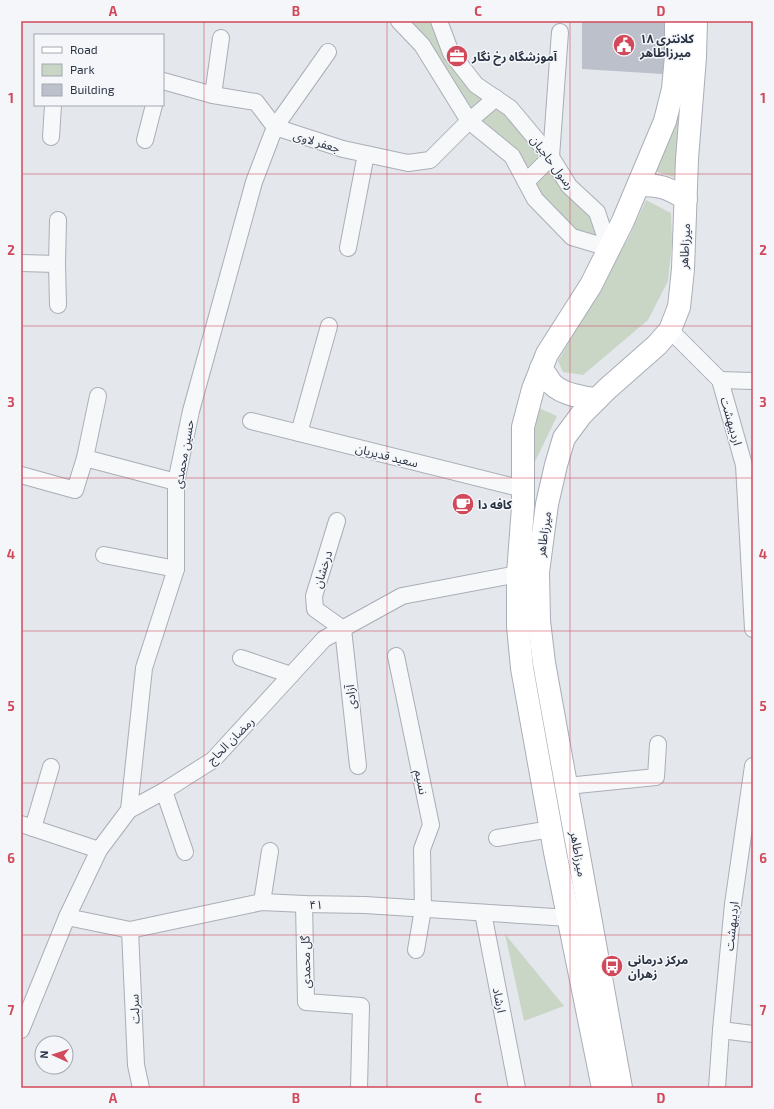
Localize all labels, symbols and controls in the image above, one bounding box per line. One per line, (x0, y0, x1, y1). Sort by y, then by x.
text: A (109, 3, 118, 19)
text: B (292, 3, 300, 19)
text: C (474, 3, 482, 19)
text: D (657, 3, 666, 19)
place label: کلانتری ۱۸ میرزاطاهر (639, 31, 694, 60)
public building icon: کلانتری ۱۸ میرزاطاهر (611, 32, 637, 58)
legend (34, 34, 164, 106)
text: Road (70, 42, 98, 56)
office icon: آموزشگاه رخ نگار (444, 43, 470, 69)
place label: آموزشگاه رخ نگار (471, 49, 558, 66)
text: Park (70, 62, 95, 76)
text: Building (70, 82, 115, 96)
text: 1 (8, 90, 14, 106)
text: 1 (760, 90, 766, 106)
street label: جعفر لاوی (292, 127, 342, 156)
street label: رسول حاجیان (527, 132, 578, 192)
street label: میرزاطاهر (676, 223, 693, 270)
text: 2 (7, 242, 15, 258)
text: 2 (759, 242, 767, 258)
text: 3 (7, 394, 15, 410)
text: 3 (759, 394, 767, 410)
street label: اردیبهشت (717, 395, 746, 447)
street label: حسین محمدی (170, 419, 197, 490)
street label: سعید قدیریان (354, 440, 420, 471)
cafe icon: کافه دا (450, 491, 476, 517)
place label: کافه دا (478, 497, 513, 511)
street label: میرزاطاهر (533, 510, 554, 559)
text: 4 (7, 546, 15, 562)
text: 4 (759, 546, 767, 562)
street label: درخشان (310, 548, 335, 590)
street label: آزادی (342, 683, 359, 710)
text: 5 (7, 698, 15, 714)
text: 5 (759, 698, 767, 714)
street label: رمضان الحاج (204, 714, 259, 769)
street label: نسیم (410, 769, 431, 796)
street label: میرزاطاهر (567, 829, 590, 878)
text: 6 (7, 850, 15, 866)
text: 6 (759, 850, 767, 866)
street label: ۴۱ (309, 897, 323, 911)
street label: اردیبهشت (721, 900, 742, 952)
street label: گل محمدی (298, 934, 313, 989)
place label: مرکز درمانی زهران (628, 952, 688, 981)
bus stop icon: مرکز درمانی زهران (599, 953, 625, 979)
street label: ارشاد (490, 986, 509, 1014)
street label: سرلت (126, 994, 143, 1024)
text: 7 (8, 1002, 15, 1018)
text: 7 (760, 1002, 767, 1018)
north arrow (34, 1035, 74, 1075)
text: N (37, 1050, 50, 1059)
text: A (109, 1090, 118, 1106)
text: B (292, 1090, 300, 1106)
text: C (474, 1090, 482, 1106)
text: D (657, 1090, 666, 1106)

